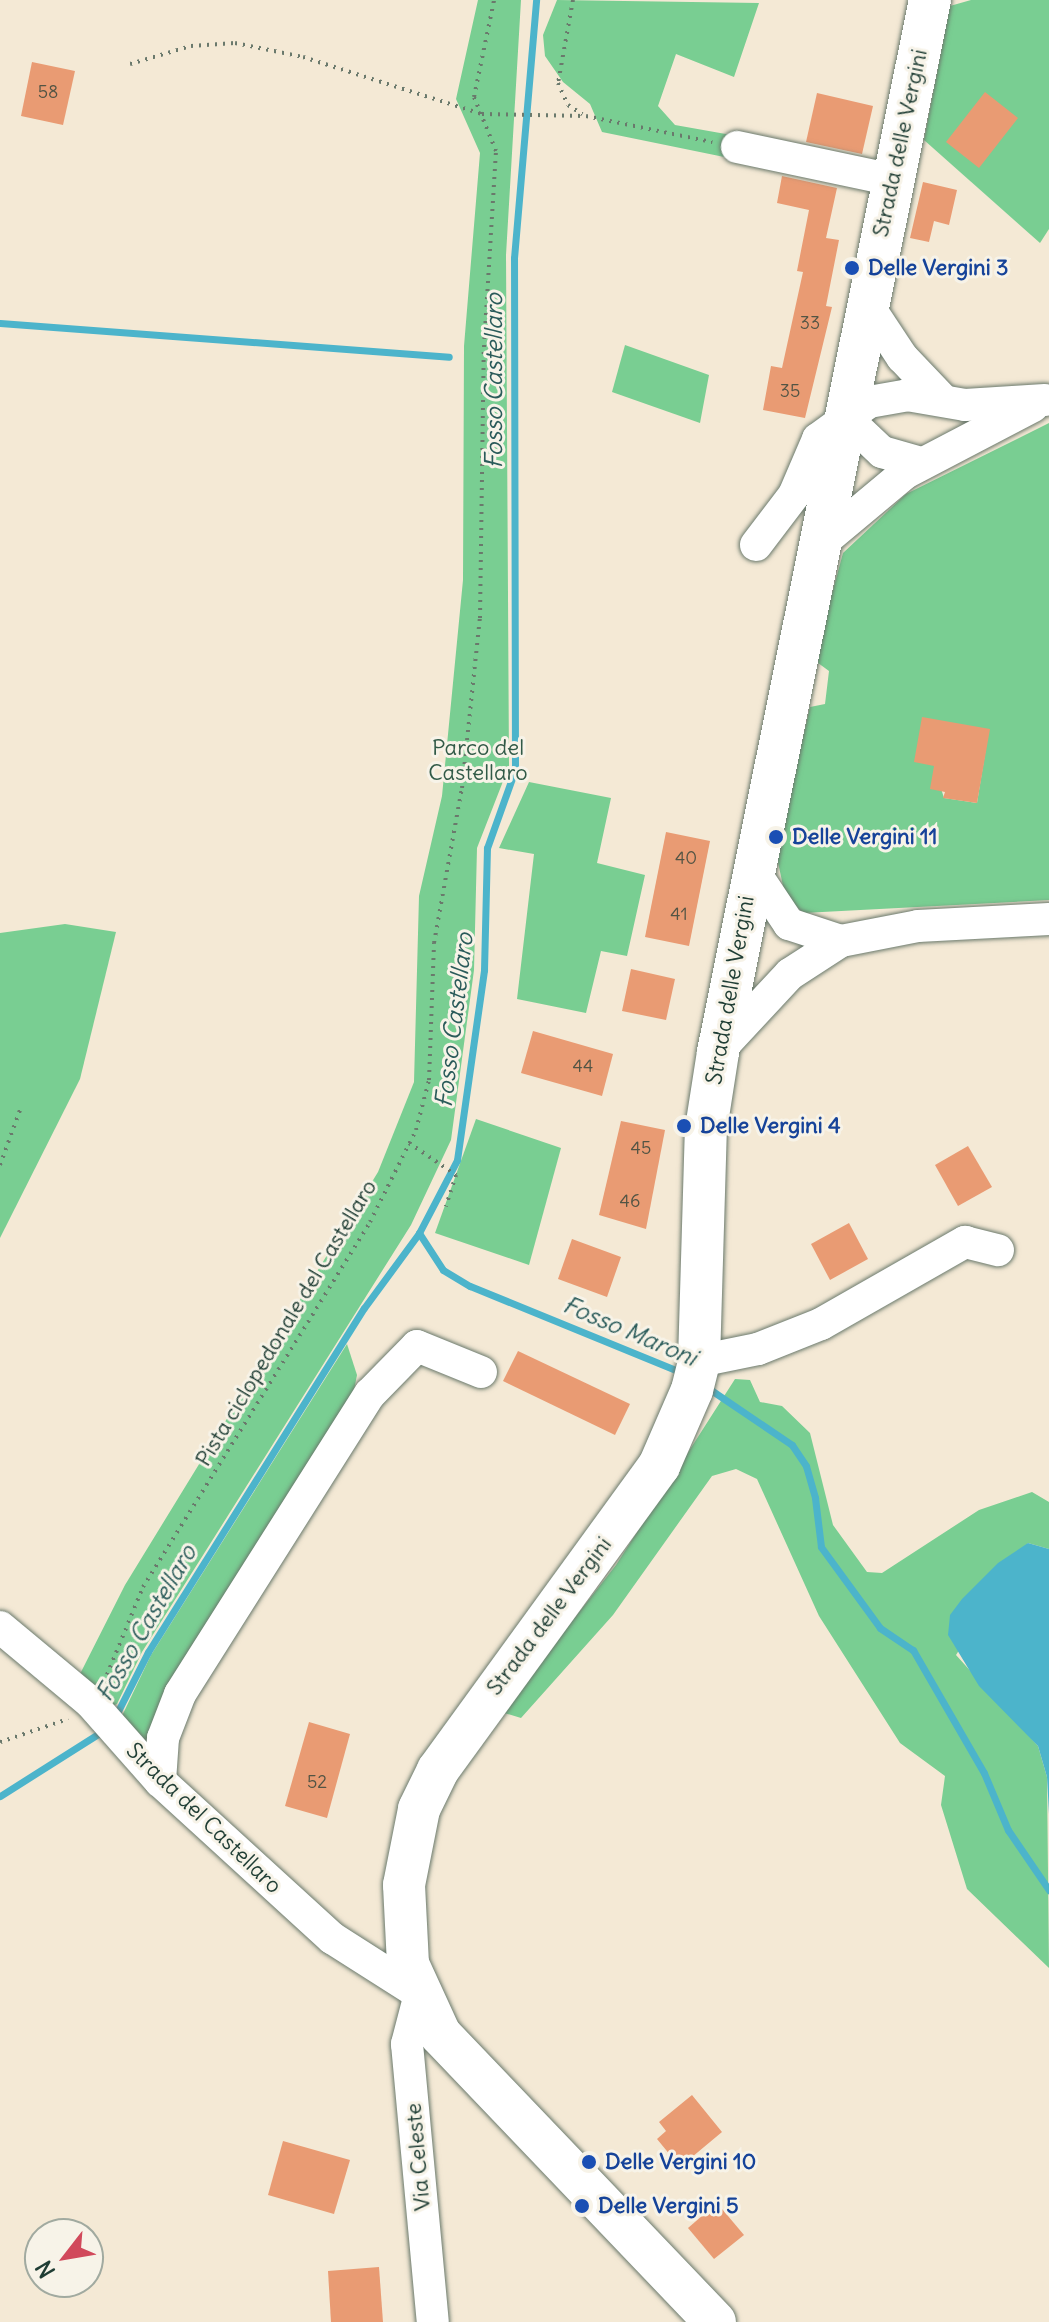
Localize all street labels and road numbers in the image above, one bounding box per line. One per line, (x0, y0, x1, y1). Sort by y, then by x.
street label: Strada delle Vergini (867, 47, 933, 239)
street label: Strada delle Vergini (700, 894, 760, 1086)
street label: Pista ciclopedonale del Castellaro (190, 1175, 382, 1471)
street label: Strada delle Vergini (481, 1532, 617, 1700)
street label: Strada del Castellaro (121, 1737, 287, 1899)
street label: Via Celeste (400, 2102, 436, 2212)

